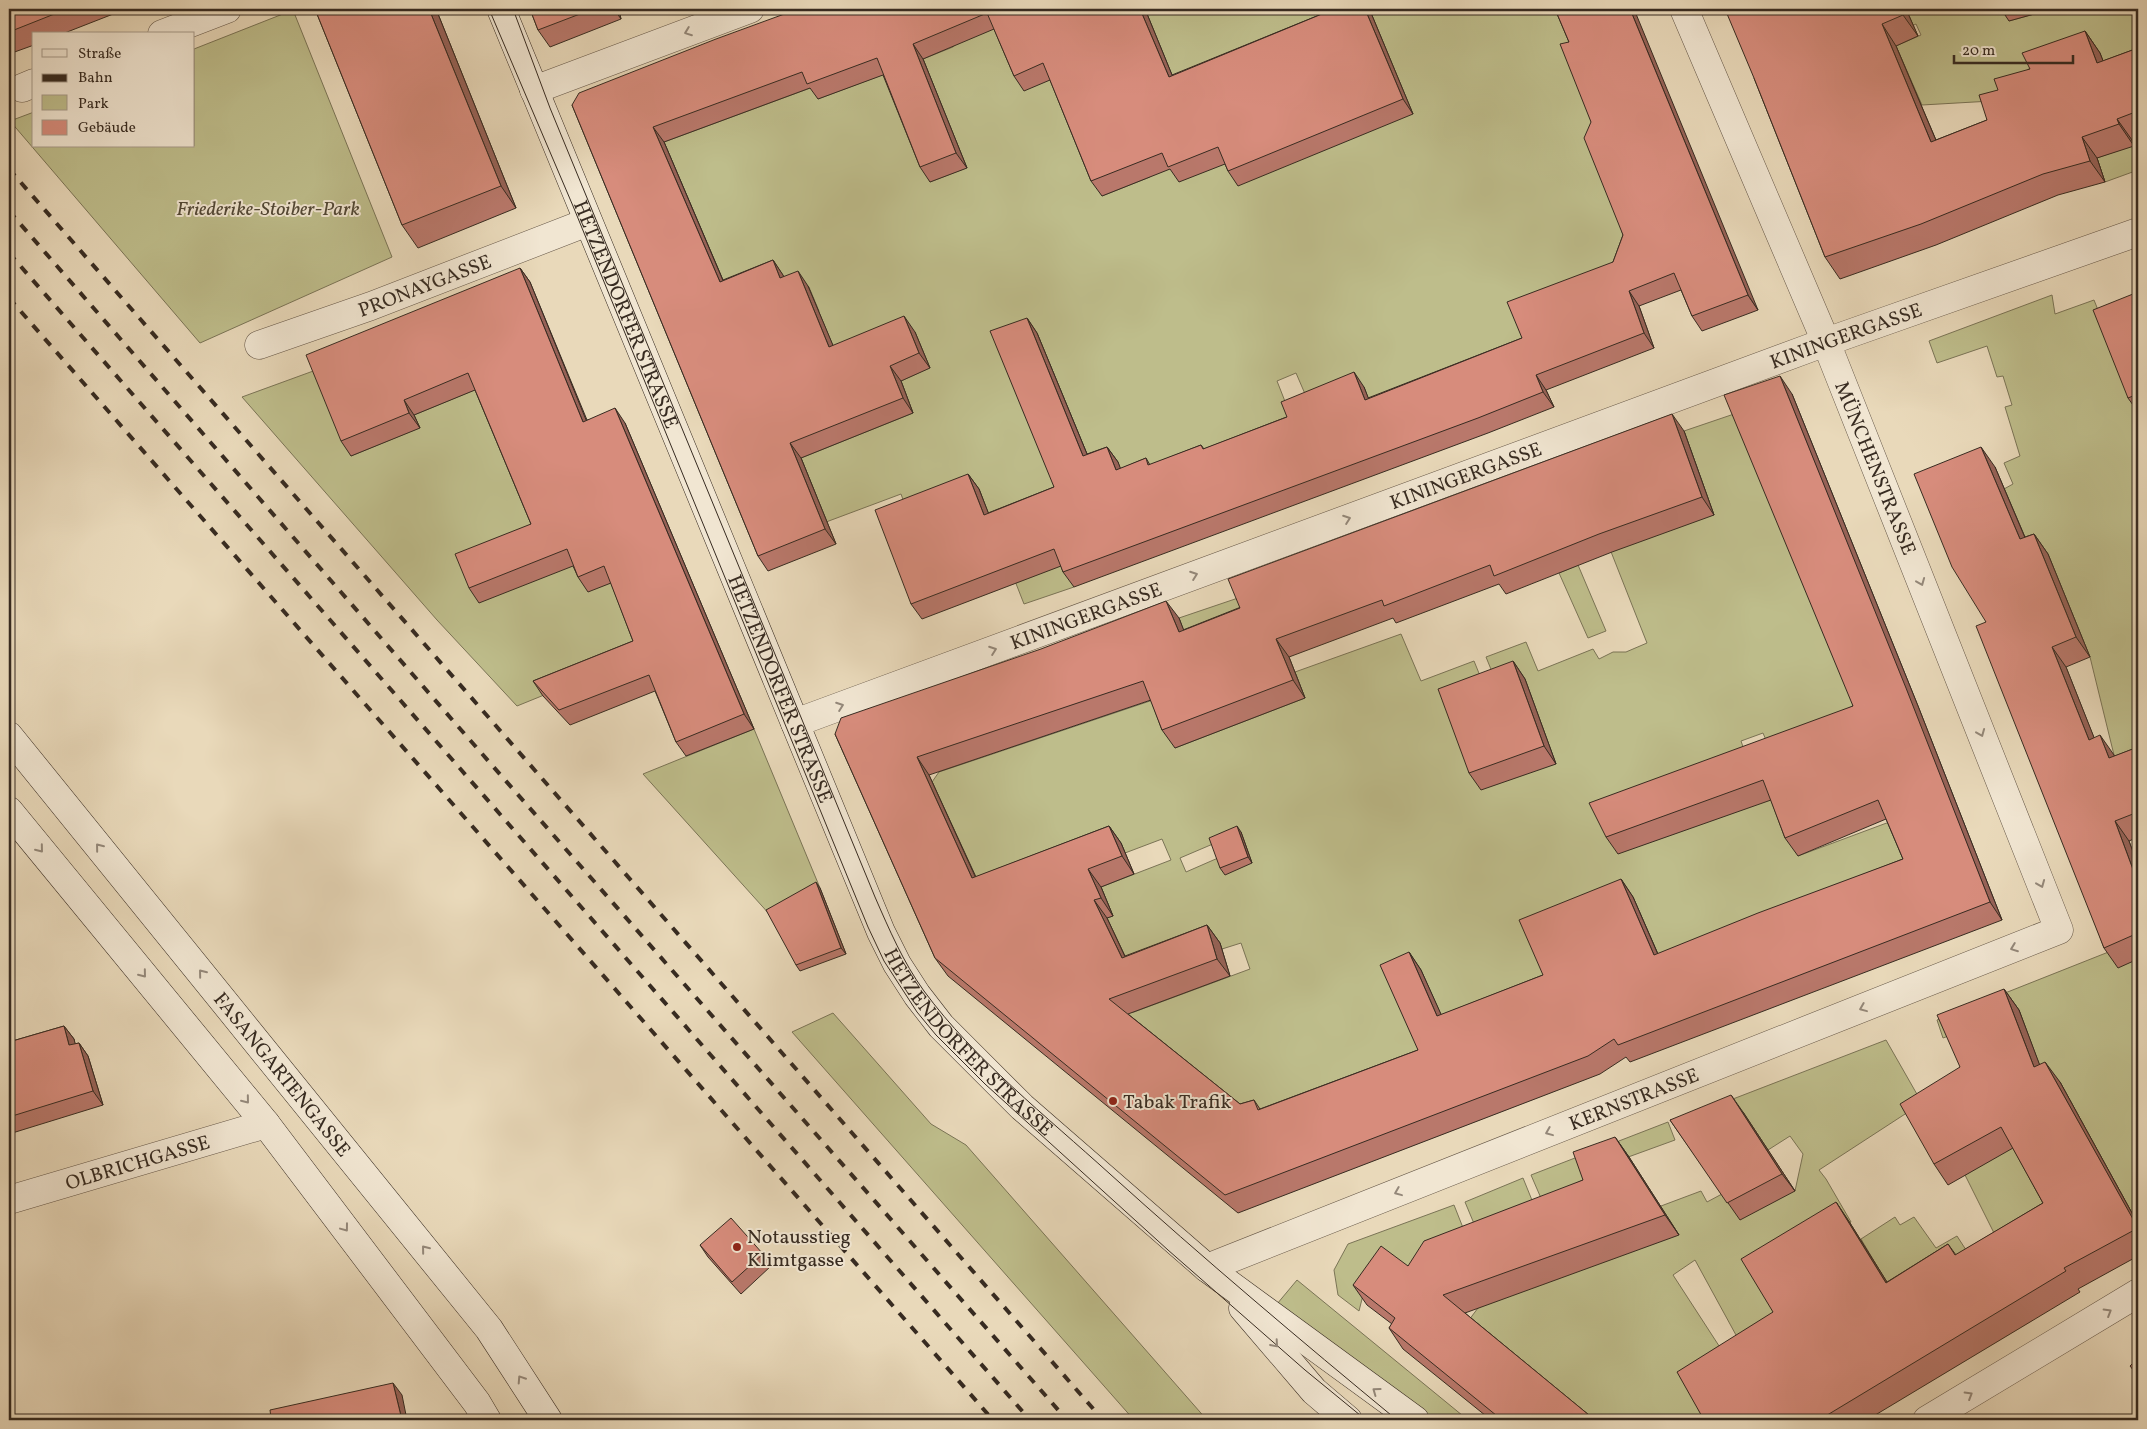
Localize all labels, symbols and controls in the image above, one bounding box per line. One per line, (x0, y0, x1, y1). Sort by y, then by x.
one-way arrow (684, 26, 693, 36)
legend (32, 32, 195, 148)
scale bar (1954, 32, 2073, 64)
text: 20 m (1962, 41, 1995, 62)
text: Straße (78, 44, 121, 65)
text: Bahn (78, 68, 113, 89)
text: Park (78, 94, 109, 115)
text: Gebäude (78, 118, 136, 139)
park label: Friederike-Stoiber-Park (176, 196, 360, 224)
street label: HETZENDORFER STRASSE (565, 197, 684, 433)
street label: PRONAYGASSE (355, 249, 496, 325)
street label: KININGERGASSE (1766, 297, 1926, 378)
street label: MÜNCHENSTRASSE (1826, 378, 1922, 560)
street label: KININGERGASSE (1386, 436, 1546, 518)
one-way arrow (1342, 515, 1351, 525)
street label: HETZENDORFER STRASSE (719, 571, 838, 808)
one-way arrow (1190, 571, 1198, 581)
street label: KININGERGASSE (1007, 577, 1166, 658)
one-way arrow (1915, 577, 1926, 586)
one-way arrow (988, 646, 997, 656)
one-way arrow (836, 702, 844, 712)
one-way arrow (1975, 728, 1985, 737)
one-way arrow (34, 843, 43, 852)
one-way arrow (97, 844, 105, 853)
one-way arrow (2035, 880, 2045, 888)
one-way arrow (2010, 942, 2018, 952)
street label: HETZENDORFER STRASSE (875, 944, 1058, 1144)
one-way arrow (137, 968, 146, 977)
one-way arrow (199, 970, 207, 979)
street label: FASANGARTENGASSE (206, 987, 356, 1164)
one-way arrow (1859, 1002, 1867, 1012)
street label: KERNSTRASSE (1565, 1062, 1703, 1139)
place label: Tabak Trafik (1123, 1089, 1231, 1117)
one-way arrow (241, 1094, 250, 1103)
marker: Tabak Trafik (1107, 1095, 1119, 1107)
one-way arrow (1545, 1126, 1554, 1137)
street label: OLBRICHGASSE (62, 1129, 214, 1199)
one-way arrow (1394, 1186, 1403, 1197)
one-way arrow (339, 1222, 348, 1232)
place label: Notausstieg Klimtgasse (747, 1224, 851, 1275)
marker: Notausstieg Klimtgasse (731, 1241, 743, 1253)
one-way arrow (422, 1246, 430, 1255)
one-way arrow (2102, 1308, 2111, 1318)
one-way arrow (1269, 1338, 1278, 1347)
one-way arrow (518, 1376, 528, 1385)
one-way arrow (1372, 1388, 1382, 1397)
one-way arrow (1963, 1392, 1972, 1402)

